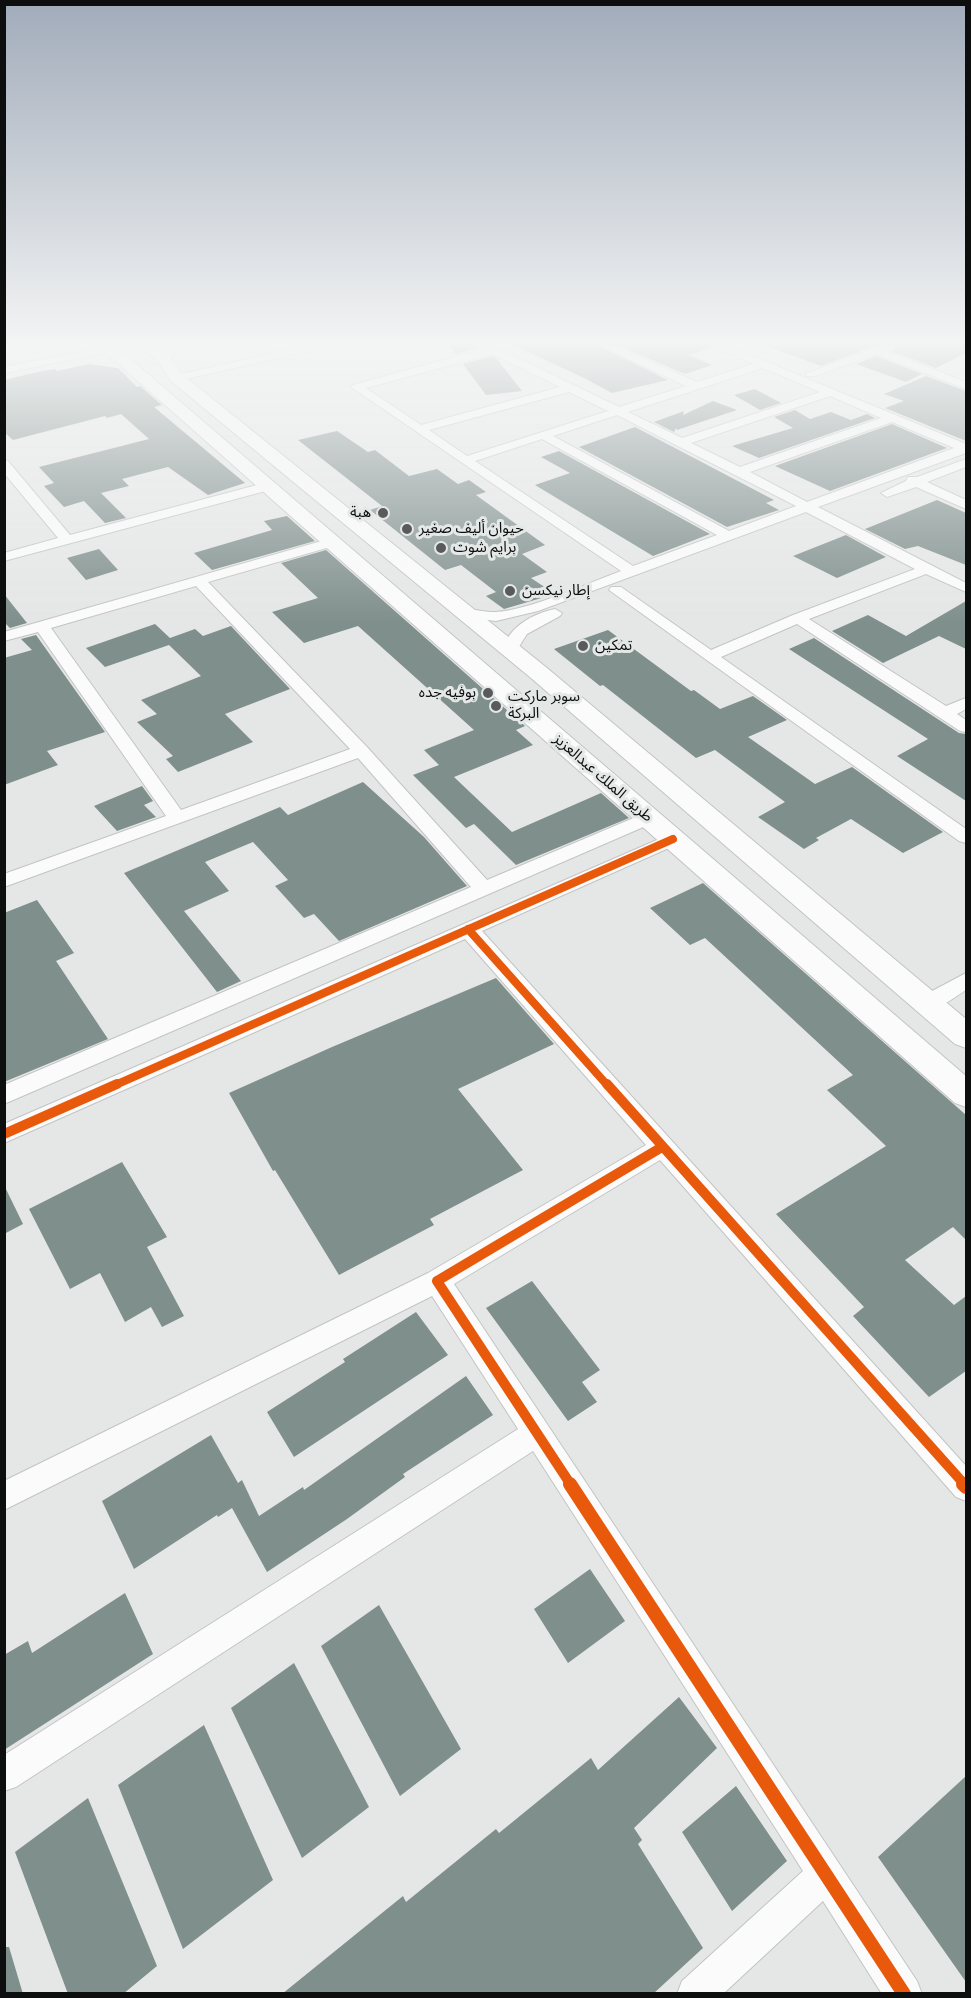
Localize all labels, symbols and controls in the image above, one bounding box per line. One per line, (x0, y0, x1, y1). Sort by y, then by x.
place label: هبة (350, 504, 371, 522)
marker: هبة (376, 506, 390, 520)
place label: حيوان أليف صغير (419, 520, 524, 538)
marker: حيوان أليف صغير (400, 522, 414, 536)
place label: برايم شوت (453, 539, 516, 557)
marker: برايم شوت (434, 541, 448, 555)
place label: إطار نيكسن (522, 582, 590, 600)
marker: إطار نيكسن (503, 584, 517, 598)
place label: تمكين (595, 637, 632, 655)
marker: تمكين (576, 639, 590, 653)
place label: بوفيه جده (419, 684, 476, 702)
marker: بوفيه جده (481, 686, 495, 700)
place label: سوبر ماركت البركة (508, 688, 580, 723)
marker: سوبر ماركت البركة (489, 699, 503, 713)
street label: طريق الملك عبدالعزيز (550, 730, 656, 826)

